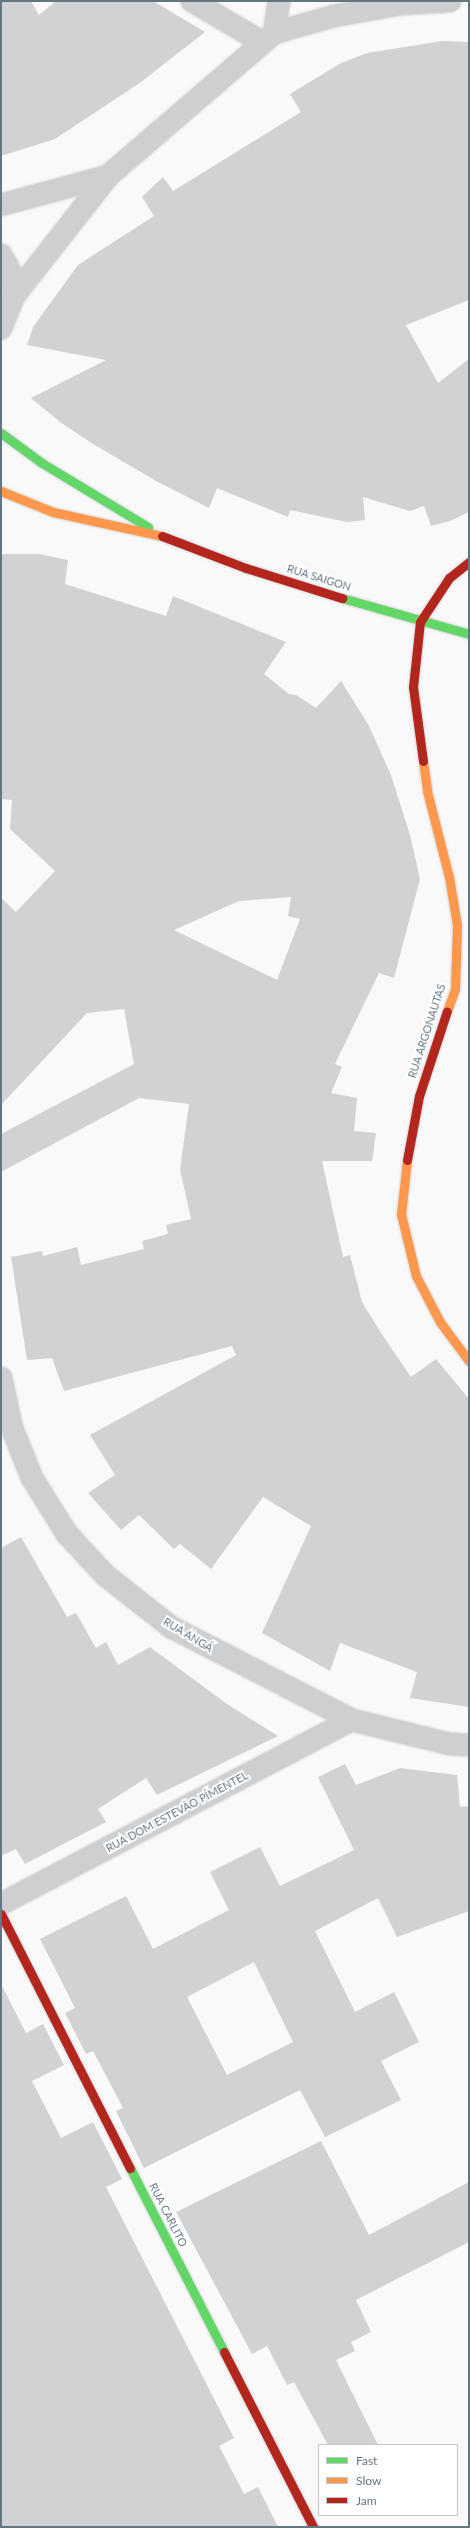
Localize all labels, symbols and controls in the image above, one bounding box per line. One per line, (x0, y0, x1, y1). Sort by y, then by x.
street label: RUA SAIGON (285, 562, 353, 594)
street label: RUA ARGONAUTAS (405, 982, 449, 1080)
street label: RUA ANGÁ (160, 1615, 216, 1655)
street label: RUA DOM ESTEVÃO PÍMENTEL (104, 1769, 250, 1855)
street label: RUA CARLITO (146, 2181, 190, 2249)
legend (318, 2444, 458, 2516)
text: Fast (356, 2453, 377, 2468)
text: Slow (356, 2473, 381, 2488)
text: Jam (356, 2493, 377, 2508)

